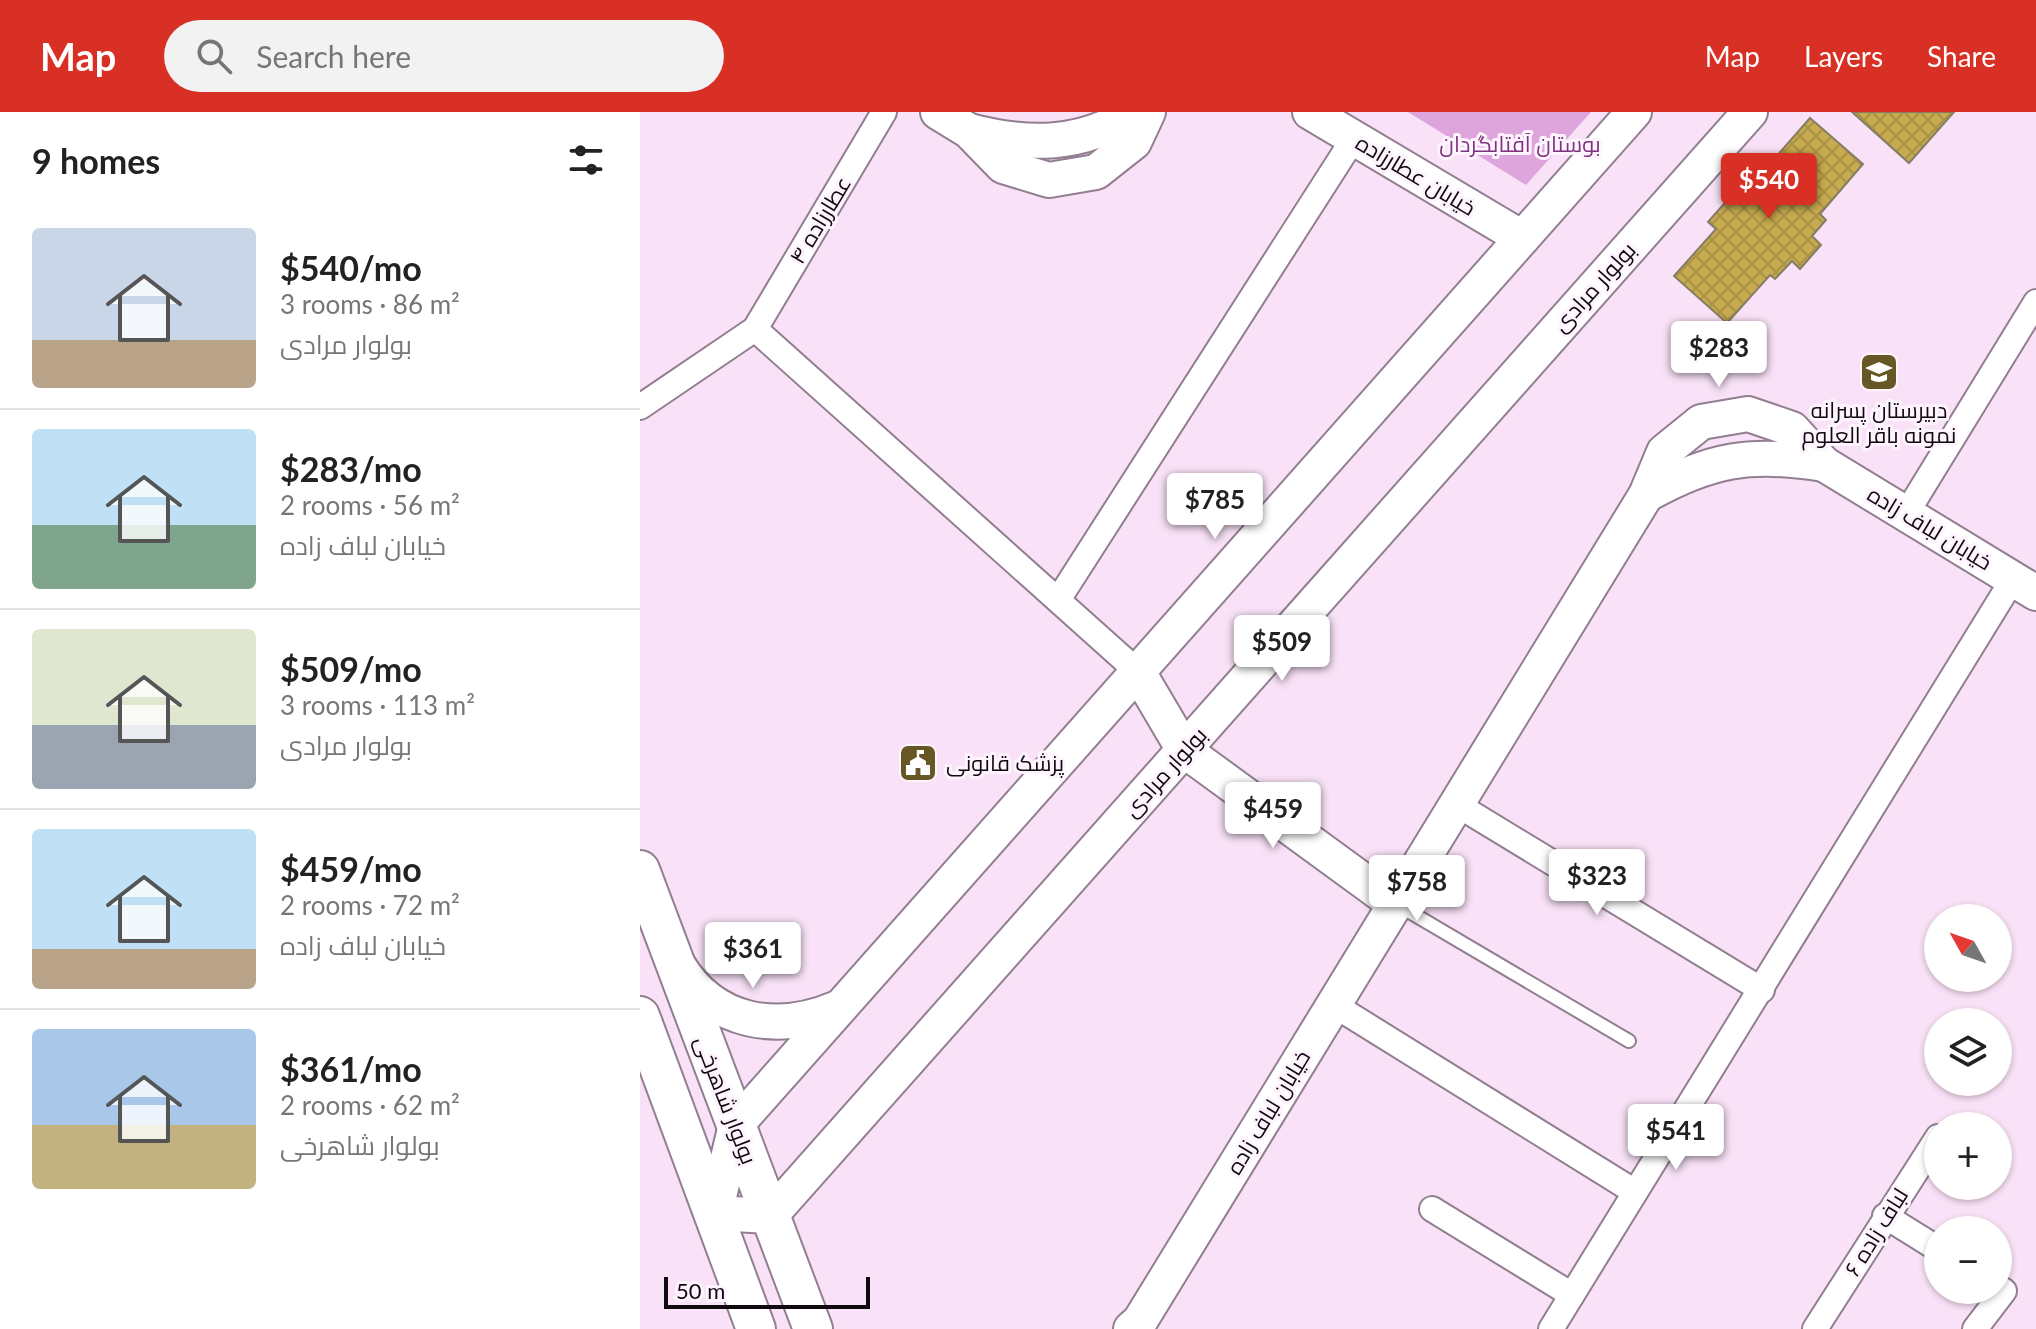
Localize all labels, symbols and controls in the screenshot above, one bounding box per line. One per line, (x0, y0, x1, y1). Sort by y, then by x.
search box (164, 20, 724, 92)
text: Map (40, 33, 116, 79)
icon: search (192, 34, 236, 78)
text: Search here (256, 38, 411, 74)
text: Map (1705, 39, 1760, 73)
text: Layers (1804, 39, 1883, 73)
text: Share (1927, 39, 1996, 73)
street label: خیابان عطارزاده (1352, 128, 1481, 221)
park label: بوستان آفتابگردان (1439, 130, 1601, 157)
icon: filters (564, 138, 608, 182)
text: 9 homes (32, 140, 160, 181)
pin: $540 (1722, 153, 1816, 221)
text: $540 (1739, 163, 1799, 195)
street label: عطارزاده ۴ (783, 171, 856, 268)
street label: بولوار مرادی (1546, 236, 1641, 337)
text: $540/mo (280, 247, 422, 288)
icon: home (96, 260, 192, 356)
text: 3 rooms · 86 m² (280, 288, 460, 320)
pin: $283 (1672, 321, 1766, 389)
text: بولوار مرادی (280, 328, 412, 360)
text: $283 (1689, 331, 1749, 363)
school or university icon: دبیرستان پسرانه نمونه باقر العلوم (1858, 351, 1900, 393)
place label: دبیرستان پسرانه نمونه باقر العلوم (1802, 396, 1956, 451)
text: $283/mo (280, 448, 422, 489)
icon: home (96, 461, 192, 557)
pin: $785 (1168, 473, 1262, 541)
street label: خیابان لباف زاده (1863, 480, 1997, 575)
text: $785 (1185, 483, 1245, 515)
text: 2 rooms · 56 m² (280, 489, 460, 521)
text: خیابان لباف زاده (280, 529, 446, 561)
pin: $509 (1235, 615, 1329, 683)
text: $509 (1252, 625, 1312, 657)
text: $509/mo (280, 648, 422, 689)
icon: home (96, 661, 192, 757)
text: 3 rooms · 113 m² (280, 689, 475, 721)
street label: بولوار مرادی (1117, 721, 1212, 822)
text: بولوار مرادی (280, 729, 412, 761)
public building icon: پزشک قانونی (897, 742, 939, 784)
place label: پزشک قانونی (946, 749, 1064, 778)
pin: $459 (1226, 782, 1320, 850)
text: $459 (1243, 792, 1303, 824)
text: $459/mo (280, 848, 422, 889)
pin: $323 (1550, 849, 1644, 917)
pin: $758 (1370, 855, 1464, 923)
text: $323 (1567, 859, 1627, 891)
icon: home (96, 861, 192, 957)
text: $758 (1387, 865, 1447, 897)
text: 2 rooms · 72 m² (280, 889, 460, 921)
north arrow (1924, 904, 2012, 992)
map controls (1924, 904, 2012, 1304)
pin: $361 (706, 922, 800, 990)
text: خیابان لباف زاده (280, 929, 446, 961)
text: $361 (723, 932, 783, 964)
button: layers (1924, 1008, 2012, 1096)
street label: بولوار شاهرخی (689, 1032, 763, 1168)
street label: خیابان لباف زاده (1220, 1045, 1315, 1179)
text: $361/mo (280, 1048, 422, 1089)
icon: home (96, 1061, 192, 1157)
text: 2 rooms · 62 m² (280, 1089, 460, 1121)
pin: $541 (1629, 1104, 1723, 1172)
button: + (1924, 1112, 2012, 1200)
text: $541 (1646, 1114, 1706, 1146)
text: بولوار شاهرخی (280, 1129, 440, 1161)
street label: لباف زاده ۶ (1838, 1183, 1913, 1281)
button: − (1924, 1216, 2012, 1304)
scale bar (664, 1273, 870, 1309)
text: 50 m (676, 1277, 725, 1304)

